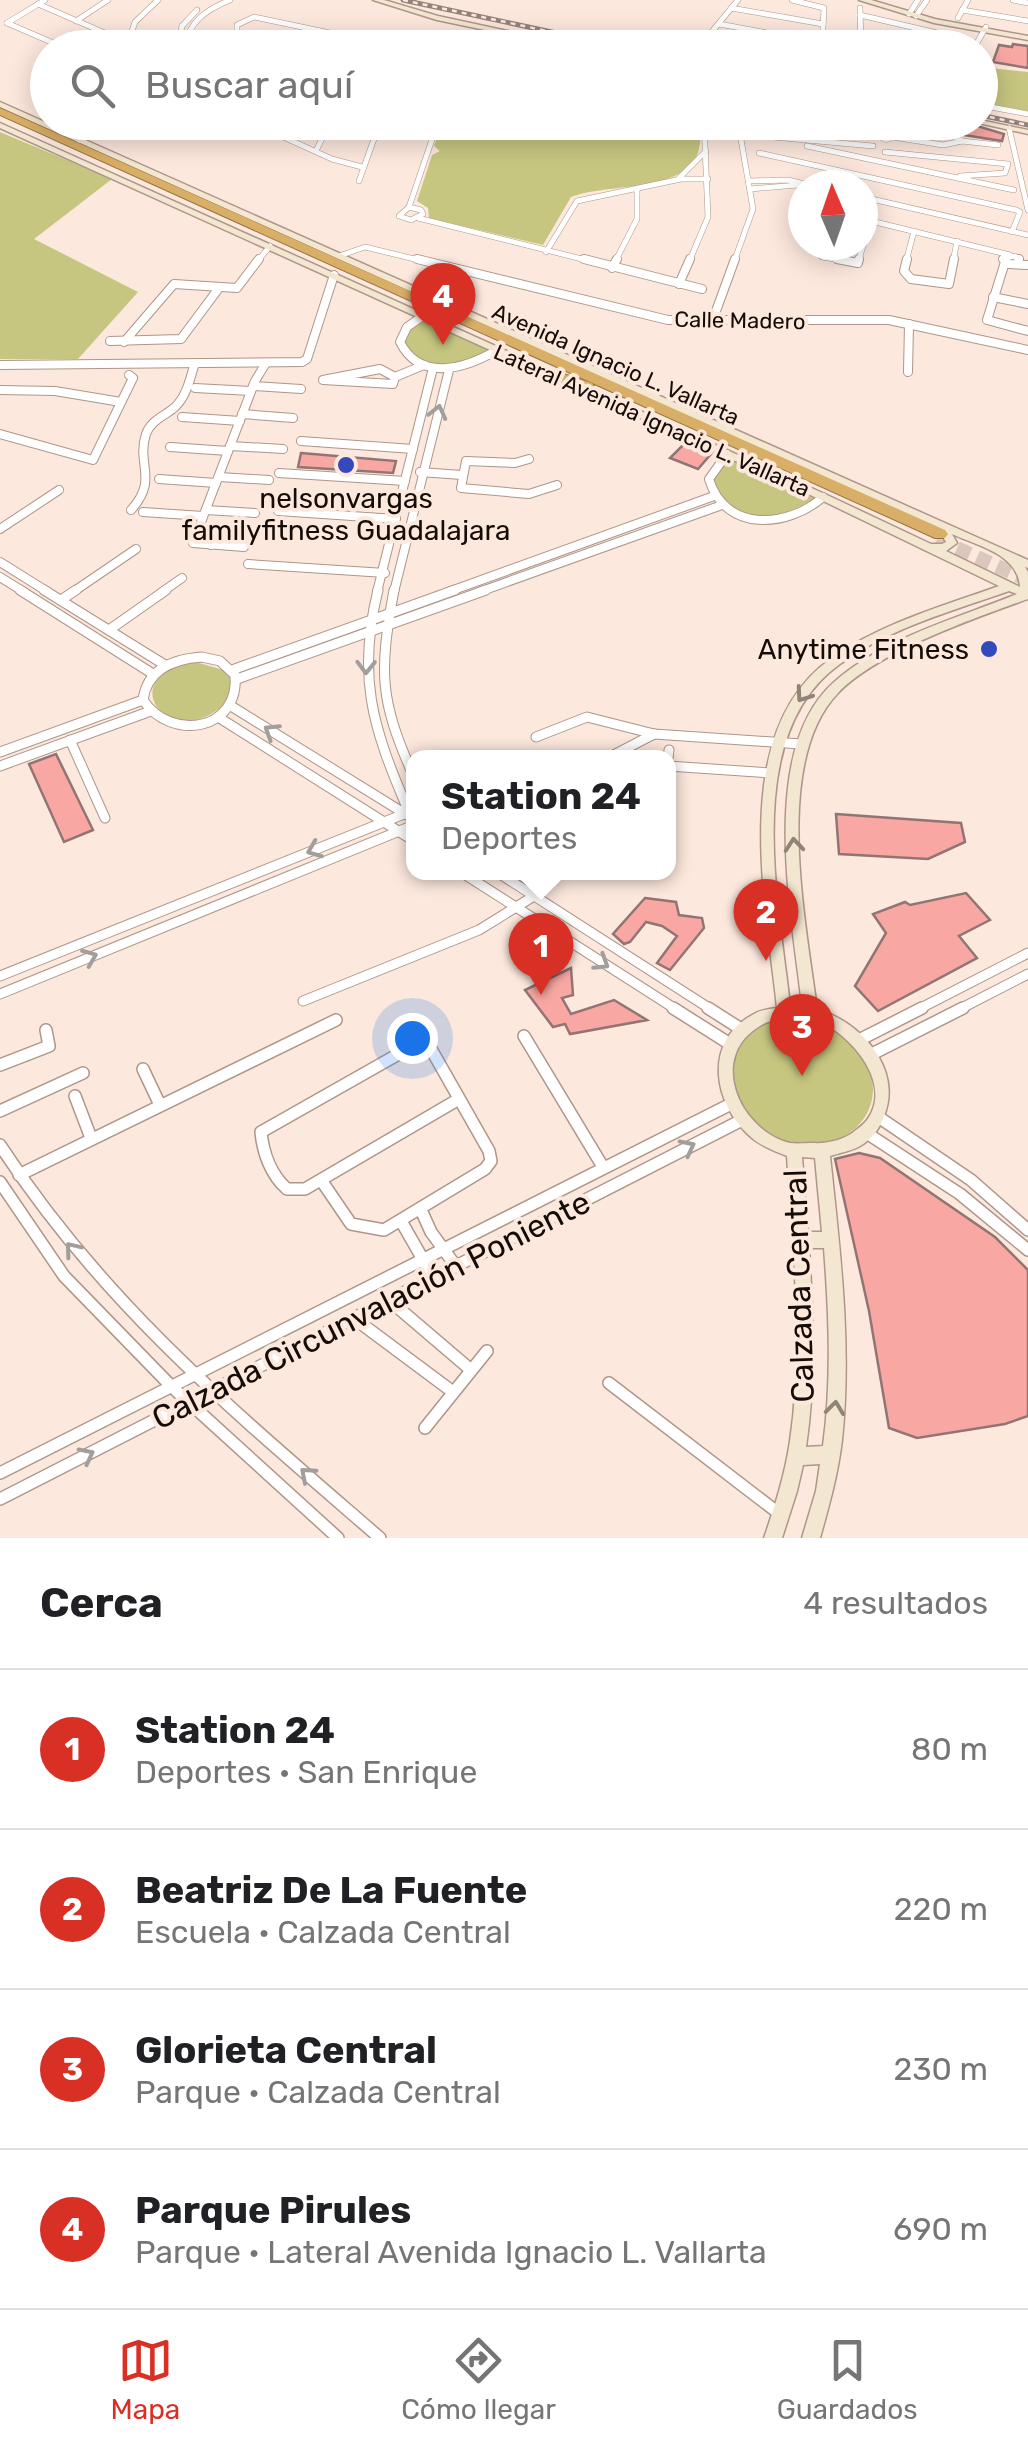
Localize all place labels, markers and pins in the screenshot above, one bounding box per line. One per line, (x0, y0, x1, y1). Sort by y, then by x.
pin: 4 (410, 262, 476, 345)
marker: nelsonvargas familyfitness Guadalajara (335, 454, 357, 476)
place label: nelsonvargas familyfitness Guadalajara (182, 482, 510, 547)
place label: Anytime Fitness (758, 633, 969, 666)
marker: Anytime Fitness (978, 638, 1000, 660)
pin: 2 (734, 878, 798, 961)
pin: 1 (508, 912, 574, 995)
pin: 3 (770, 994, 834, 1076)

